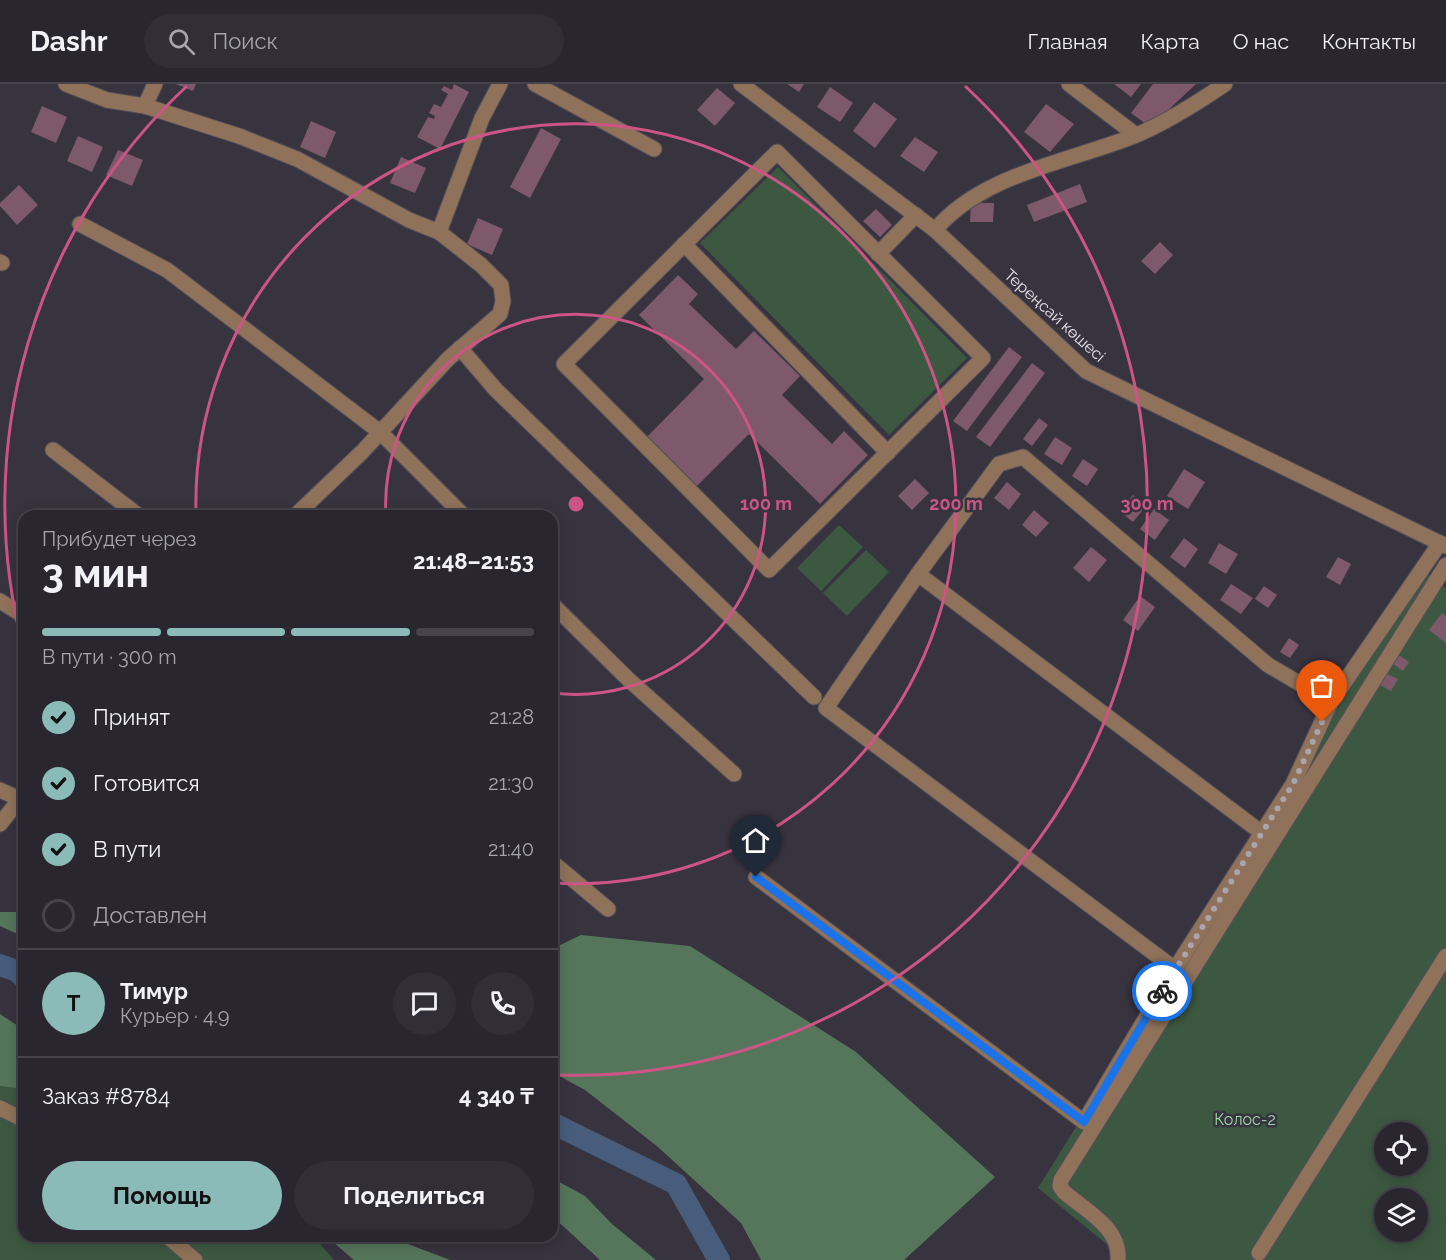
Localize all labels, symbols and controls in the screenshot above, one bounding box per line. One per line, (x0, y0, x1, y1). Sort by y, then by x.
search box (144, 14, 564, 68)
text: Dashr (30, 25, 108, 58)
icon: search (165, 25, 198, 58)
text: Поиск (213, 28, 278, 54)
text: Главная (1028, 29, 1108, 54)
text: Карта (1141, 29, 1200, 54)
text: О нас (1233, 29, 1289, 54)
text: Контакты (1322, 29, 1416, 54)
street label: Тереңсай көшесі (1000, 265, 1109, 366)
text: 100 m (740, 493, 792, 514)
text: 200 m (929, 493, 983, 514)
text: 300 m (1120, 493, 1174, 514)
centre of rings (566, 494, 586, 514)
text: Прибудет через (42, 527, 196, 551)
text: 21:48–21:53 (413, 548, 534, 574)
text: 3 мин (42, 550, 149, 596)
text: В пути · 300 m (42, 645, 177, 669)
pin (1296, 660, 1347, 722)
icon: bag (1305, 669, 1338, 702)
icon: check (42, 701, 75, 734)
text: Принят (93, 704, 170, 730)
text: 21:28 (489, 705, 534, 729)
icon: check (42, 767, 75, 800)
text: Готовится (93, 770, 200, 796)
text: 21:30 (488, 771, 534, 795)
pin (730, 815, 781, 877)
icon: home (739, 824, 772, 857)
icon: check (42, 833, 75, 866)
text: В пути (93, 836, 161, 862)
text: 21:40 (488, 837, 534, 861)
text: Доставлен (93, 902, 207, 928)
courier (1132, 961, 1192, 1021)
button: chat (393, 972, 456, 1035)
button: phone (471, 972, 534, 1035)
icon: bike (1146, 975, 1179, 1008)
text: Тимур (120, 978, 188, 1004)
text: Т (67, 990, 80, 1016)
text: Курьер · 4.9 (120, 1004, 229, 1028)
text: Заказ #8784 (42, 1083, 170, 1109)
text: 4 340 ₸ (459, 1083, 534, 1109)
park label: Колос-2 (1214, 1110, 1276, 1129)
map controls (1374, 1122, 1428, 1242)
button: locate (1374, 1122, 1428, 1176)
button: Помощь (42, 1161, 282, 1230)
button: Поделиться (294, 1161, 534, 1230)
button: layers (1374, 1188, 1428, 1242)

